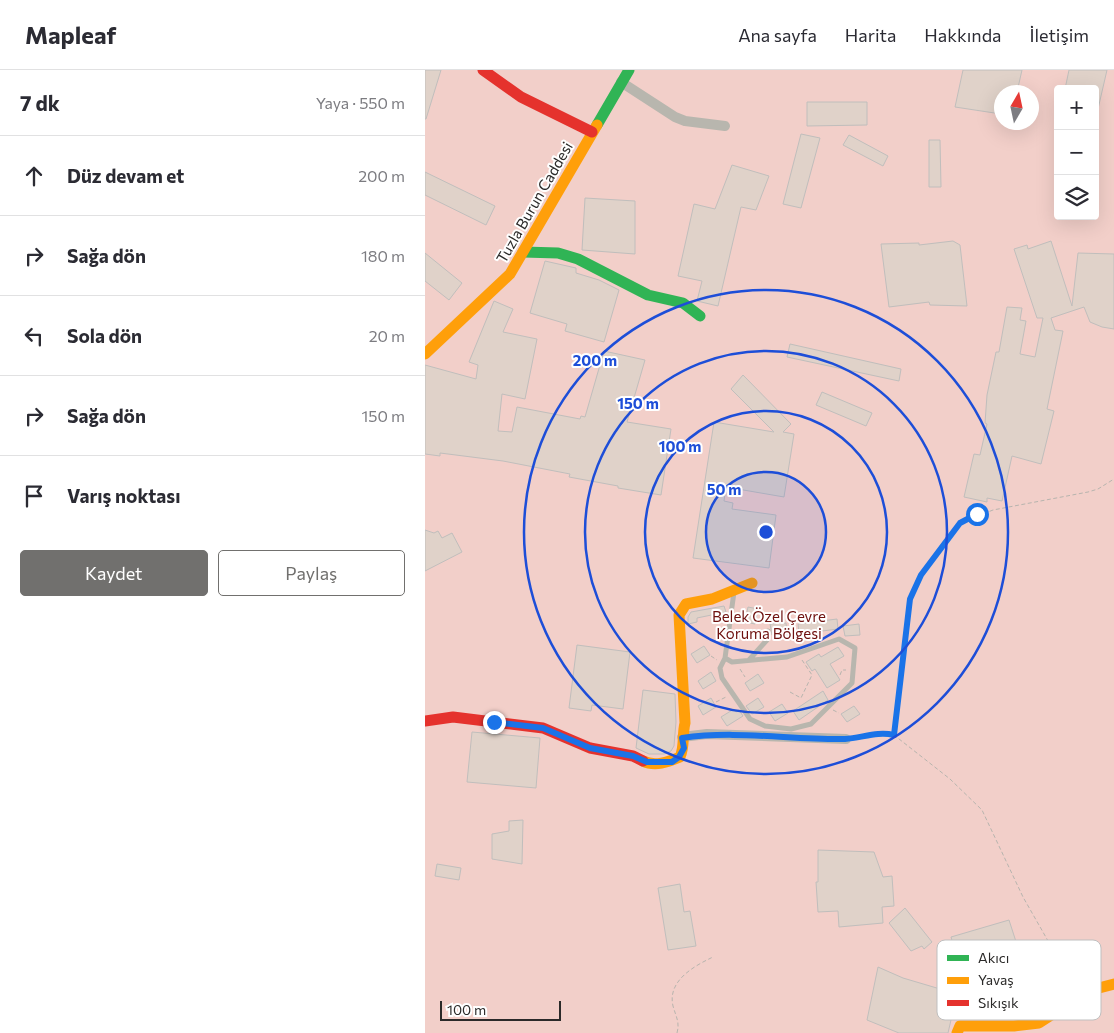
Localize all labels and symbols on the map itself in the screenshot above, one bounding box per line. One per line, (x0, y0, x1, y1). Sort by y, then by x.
north arrow (994, 85, 1039, 130)
street label: Tuzla Burun Caddesi (492, 138, 576, 266)
text: 200 m (573, 351, 617, 369)
text: 150 m (617, 394, 659, 412)
text: 100 m (659, 437, 701, 455)
text: 50 m (707, 480, 741, 498)
route start (966, 503, 989, 526)
centre of rings (757, 523, 775, 541)
park label: Belek Özel Çevre Koruma Bölgesi (712, 607, 826, 642)
route end (483, 711, 506, 734)
legend (937, 940, 1101, 1020)
text: Akıcı (978, 949, 1009, 966)
text: Yavaş (978, 971, 1014, 988)
text: Sıkışık (978, 994, 1019, 1011)
scale bar (440, 998, 561, 1021)

